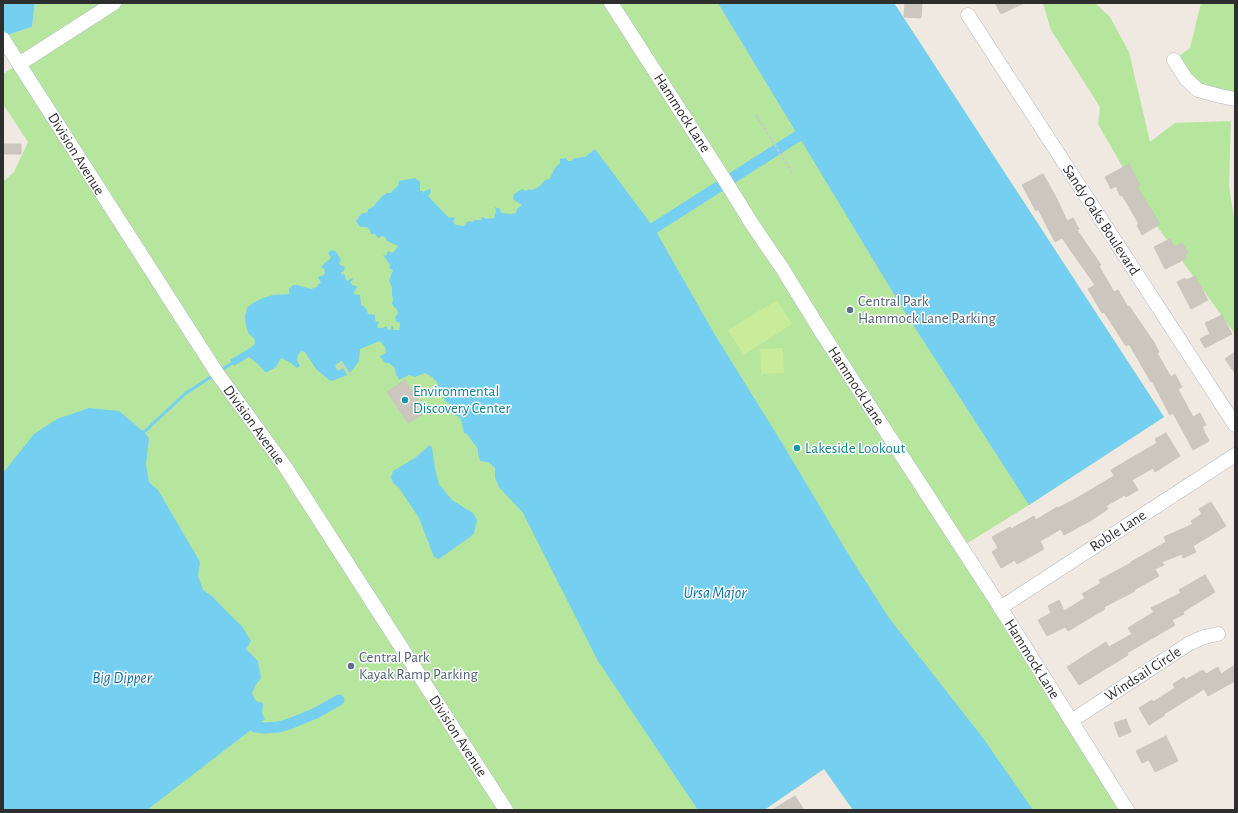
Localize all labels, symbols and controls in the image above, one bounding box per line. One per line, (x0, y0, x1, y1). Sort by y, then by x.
street label: Hammock Lane (650, 70, 714, 156)
street label: Division Avenue (44, 110, 108, 198)
street label: Sandy Oaks Boulevard (1059, 161, 1143, 279)
place label: Central Park Hammock Lane Parking (858, 292, 996, 327)
marker: Central Park Hammock Lane Parking (845, 305, 855, 315)
street label: Hammock Lane (824, 343, 888, 429)
street label: Division Avenue (219, 382, 289, 468)
place label: Environmental Discovery Center (413, 382, 510, 417)
marker: Environmental Discovery Center (400, 395, 410, 405)
place label: Lakeside Lookout (805, 439, 905, 457)
marker: Lakeside Lookout (792, 443, 802, 453)
street label: Roble Lane (1086, 506, 1150, 556)
water label: Ursa Major (683, 583, 747, 603)
street label: Hammock Lane (1000, 616, 1064, 702)
street label: Windsail Circle (1101, 643, 1185, 705)
place label: Central Park Kayak Ramp Parking (359, 648, 478, 683)
marker: Central Park Kayak Ramp Parking (346, 661, 356, 671)
water label: Big Dipper (92, 668, 152, 688)
street label: Division Avenue (425, 692, 491, 780)

